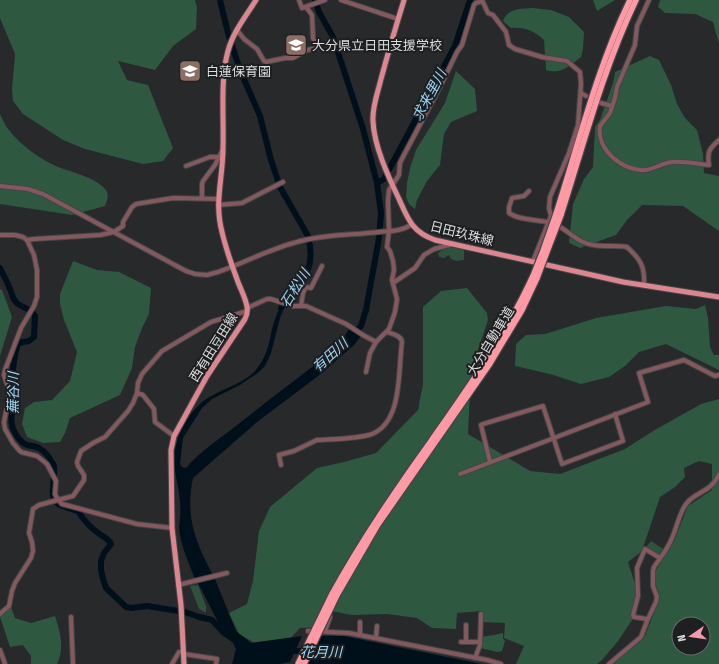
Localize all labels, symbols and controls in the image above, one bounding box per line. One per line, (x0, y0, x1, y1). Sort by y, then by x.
school or university icon: 大分県立日田支援学校 (283, 32, 309, 58)
place label: 大分県立日田支援学校 (312, 38, 442, 53)
school or university icon: 白蓮保育園 (177, 58, 203, 84)
place label: 白蓮保育園 (206, 64, 271, 79)
water label: 求来里川 (409, 65, 451, 124)
street label: 日田玖珠線 (429, 218, 495, 249)
water label: 石松川 (277, 264, 315, 311)
street label: 大分自動車道 (464, 304, 517, 379)
street label: 西有田豆田線 (186, 310, 240, 384)
water label: 有田川 (309, 334, 353, 376)
water label: 蕪谷川 (5, 370, 22, 414)
north arrow (671, 616, 711, 656)
text: N (675, 633, 689, 643)
water label: 花月川 (300, 644, 344, 661)

